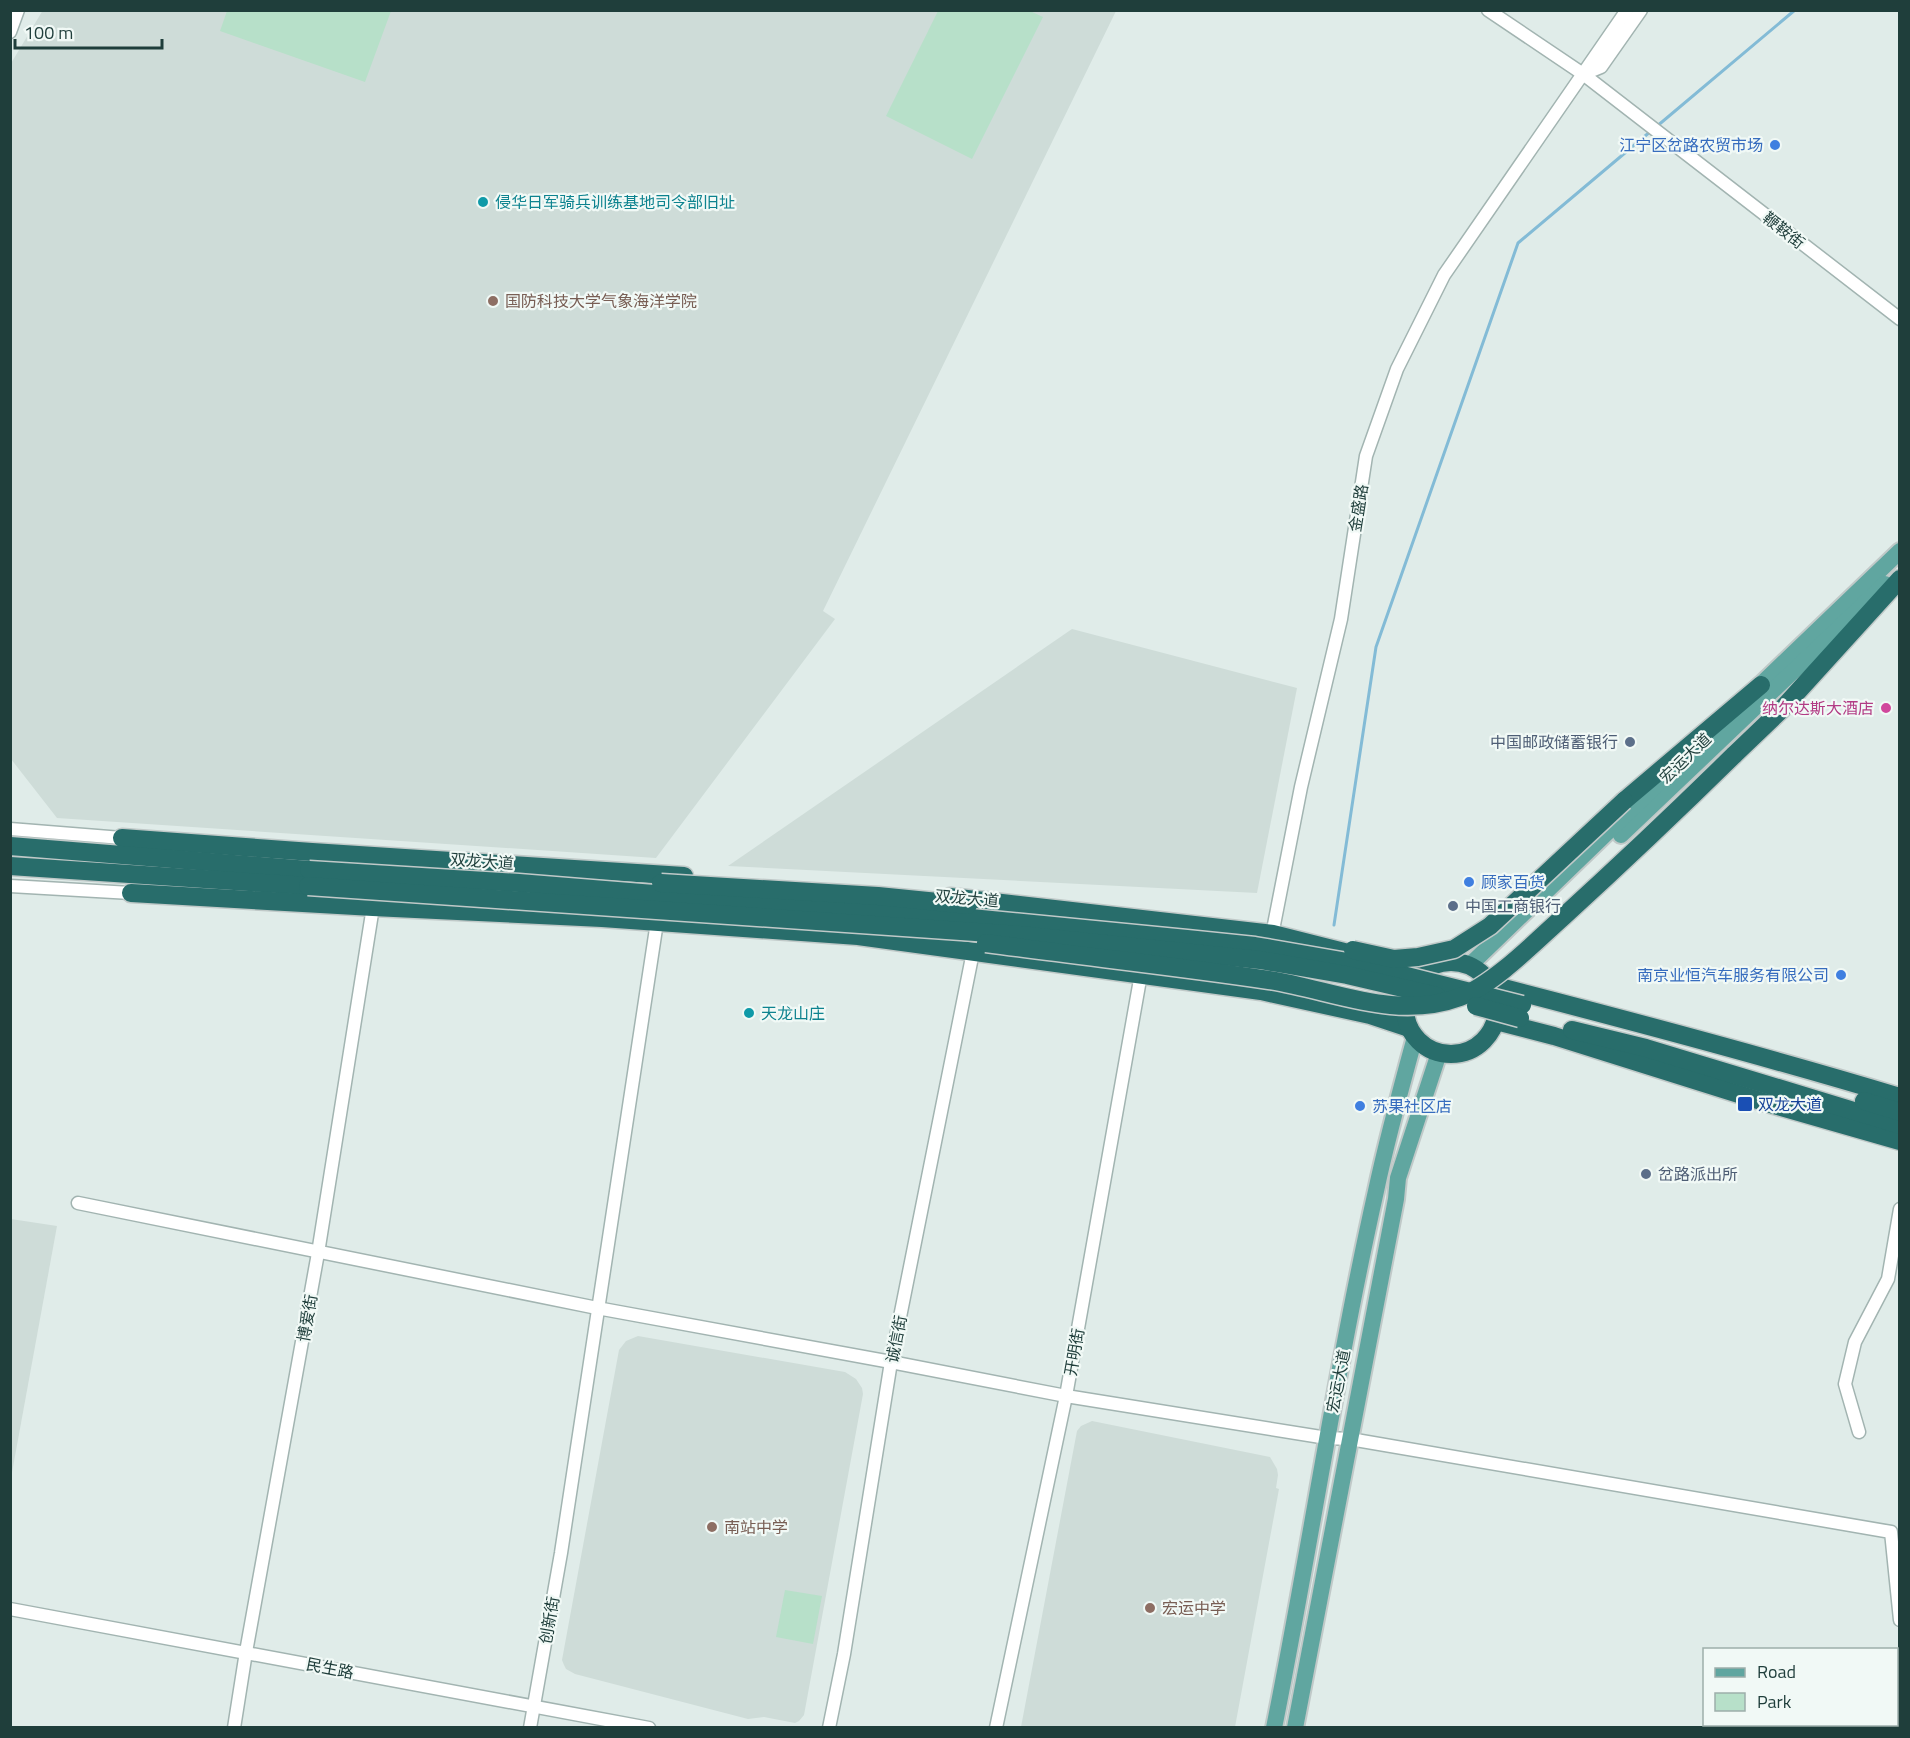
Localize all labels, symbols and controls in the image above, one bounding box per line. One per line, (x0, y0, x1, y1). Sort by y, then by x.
scale bar (15, 12, 162, 50)
text: 100 m (24, 19, 73, 46)
place label: 江宁区岔路农贸市场 (1619, 133, 1763, 157)
marker: 江宁区岔路农贸市场 (1768, 138, 1782, 152)
place label: 侵华日军骑兵训练基地司令部旧址 (495, 190, 735, 214)
marker: 侵华日军骑兵训练基地司令部旧址 (476, 195, 490, 209)
street label: 鞭鞍街 (1758, 206, 1810, 254)
place label: 国防科技大学气象海洋学院 (505, 289, 697, 313)
marker: 国防科技大学气象海洋学院 (486, 294, 500, 308)
street label: 金盛路 (1342, 482, 1374, 534)
place label: 纳尔达斯大酒店 (1762, 696, 1874, 720)
marker: 纳尔达斯大酒店 (1879, 701, 1893, 715)
street label: 宏运大道 (1654, 727, 1716, 789)
place label: 中国邮政储蓄银行 (1490, 730, 1618, 754)
marker: 中国邮政储蓄银行 (1623, 735, 1637, 749)
street label: 双龙大道 (449, 847, 515, 875)
place label: 顾家百货 (1481, 870, 1545, 894)
marker: 顾家百货 (1462, 875, 1476, 889)
street label: 双龙大道 (934, 883, 1000, 913)
place label: 中国工商银行 (1465, 894, 1561, 918)
marker: 中国工商银行 (1446, 899, 1460, 913)
place label: 南京业恒汽车服务有限公司 (1637, 963, 1829, 987)
marker: 南京业恒汽车服务有限公司 (1834, 968, 1848, 982)
place label: 天龙山庄 (761, 1001, 825, 1025)
marker: 天龙山庄 (742, 1006, 756, 1020)
place label: 双龙大道 (1758, 1092, 1822, 1116)
place label: 苏果社区店 (1372, 1094, 1452, 1118)
marker: 双龙大道 (1736, 1095, 1754, 1113)
marker: 苏果社区店 (1353, 1099, 1367, 1113)
place label: 岔路派出所 (1658, 1162, 1738, 1186)
marker: 岔路派出所 (1639, 1167, 1653, 1181)
street label: 博爱街 (291, 1292, 323, 1344)
street label: 诚信街 (880, 1313, 912, 1365)
street label: 开明街 (1058, 1326, 1090, 1378)
street label: 宏运大道 (1320, 1347, 1356, 1415)
place label: 南站中学 (724, 1515, 788, 1539)
marker: 南站中学 (705, 1520, 719, 1534)
street label: 创新街 (533, 1594, 565, 1646)
place label: 宏运中学 (1162, 1596, 1226, 1620)
marker: 宏运中学 (1143, 1601, 1157, 1615)
legend (1703, 1648, 1898, 1726)
street label: 民生路 (304, 1652, 356, 1684)
text: Road (1757, 1658, 1796, 1685)
text: Park (1757, 1688, 1792, 1715)

